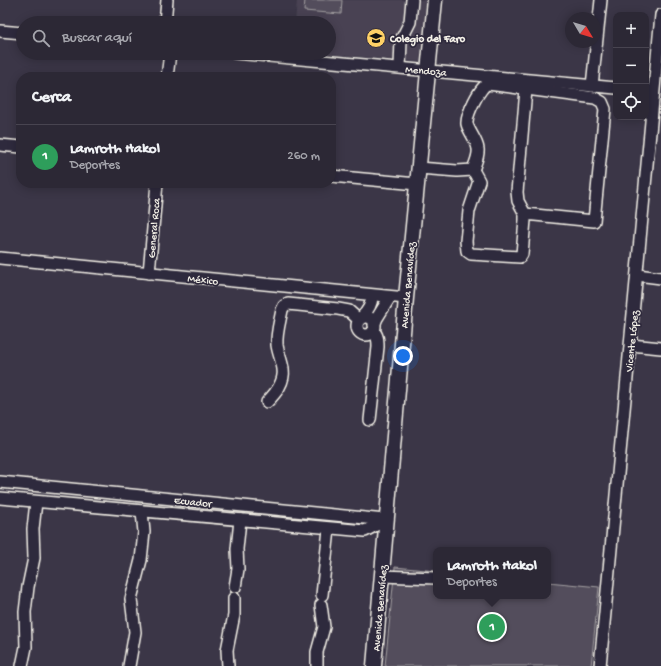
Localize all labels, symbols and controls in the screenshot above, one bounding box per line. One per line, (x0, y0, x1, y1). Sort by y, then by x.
north arrow (565, 12, 601, 48)
map controls (613, 12, 649, 120)
button: + (613, 12, 649, 48)
search box (16, 16, 336, 60)
icon: search (30, 27, 52, 49)
school or university icon: Colegio del Faro (365, 27, 387, 49)
text: Buscar aquí (62, 29, 132, 47)
place label: Colegio del Faro (389, 34, 466, 47)
button: − (613, 48, 649, 84)
street label: Mendoza (405, 64, 448, 80)
button: locate (613, 84, 649, 120)
text: Cerca (32, 88, 71, 108)
text: Lamroth Hakol (70, 140, 160, 158)
text: 1 (42, 149, 48, 164)
text: 260 m (287, 149, 320, 164)
text: Deportes (70, 158, 120, 173)
street label: General Roca (146, 197, 164, 259)
street label: Avenida Benavídez (399, 240, 419, 329)
street label: México (187, 273, 219, 289)
street label: Vicente López (624, 309, 642, 373)
your location (393, 346, 413, 366)
street label: Ecuador (173, 495, 213, 511)
popup (433, 547, 551, 599)
text: Lamroth Hakol (447, 557, 537, 575)
street label: Avenida Benavídez (371, 563, 391, 652)
text: Deportes (447, 575, 497, 590)
pin: 1 (479, 612, 505, 642)

